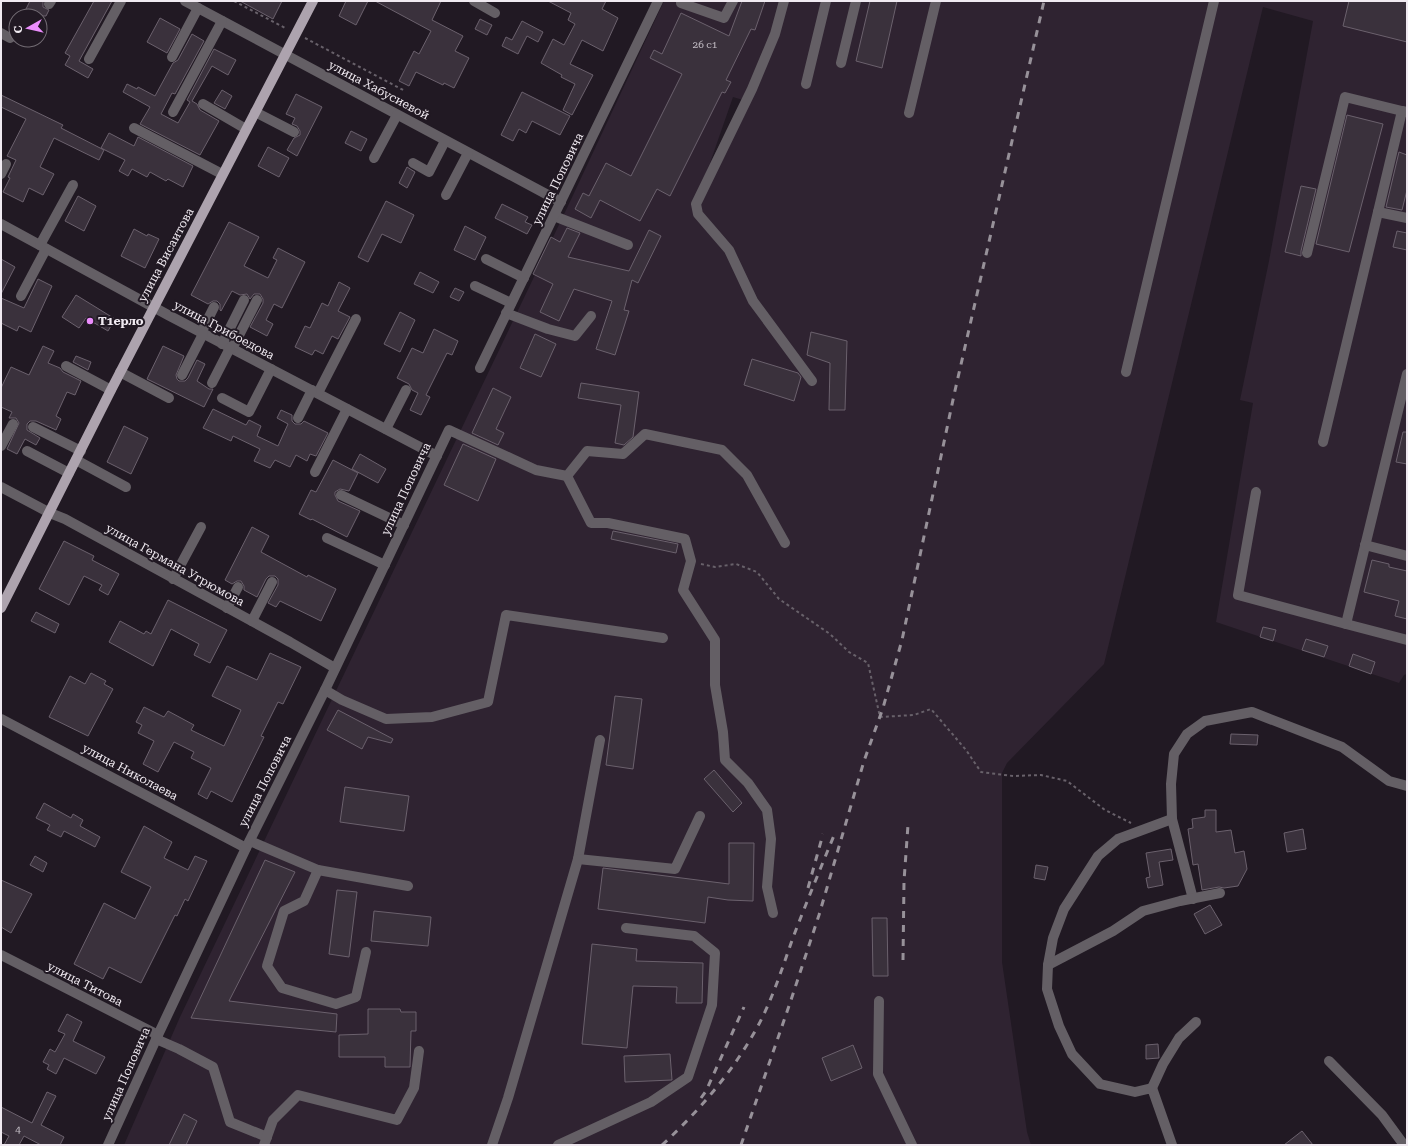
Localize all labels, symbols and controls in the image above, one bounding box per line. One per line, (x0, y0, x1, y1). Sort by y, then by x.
north arrow (8, 8, 48, 48)
text: С (12, 24, 26, 34)
house number: 26 с1 (693, 39, 718, 50)
street label: улица Хабусиевой (326, 57, 432, 123)
street label: улица Поповича (530, 130, 587, 227)
street label: улица Висаитова (135, 205, 197, 304)
street label: улица Грибоедова (171, 298, 277, 363)
place label: Т1ерло (98, 314, 144, 328)
marker: Т1ерло (85, 316, 95, 326)
street label: улица Поповича (378, 440, 434, 538)
street label: улица Германа Угрюмова (103, 521, 247, 609)
street label: улица Поповича (236, 733, 294, 829)
street label: улица Николаева (80, 741, 181, 803)
street label: улица Титова (45, 959, 126, 1009)
street label: улица Поповича (99, 1025, 153, 1123)
house number: 4 (15, 1124, 21, 1135)

